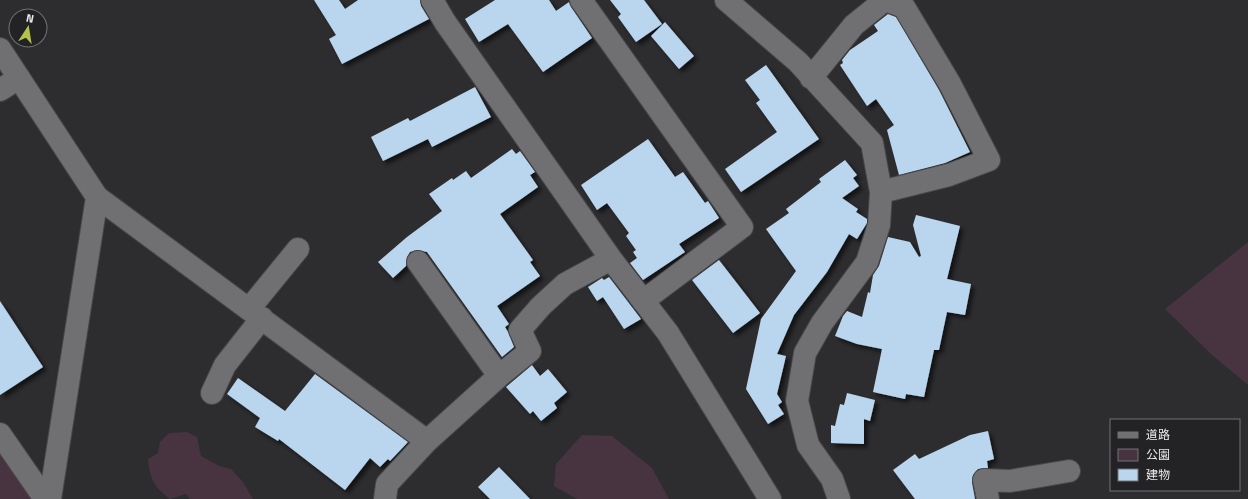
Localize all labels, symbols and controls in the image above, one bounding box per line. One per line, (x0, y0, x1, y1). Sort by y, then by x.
north arrow (8, 8, 48, 48)
text: N (25, 10, 35, 27)
legend (1110, 419, 1240, 491)
text: 道路 (1146, 425, 1170, 444)
text: 公園 (1146, 445, 1170, 464)
text: 建物 (1146, 465, 1170, 484)

